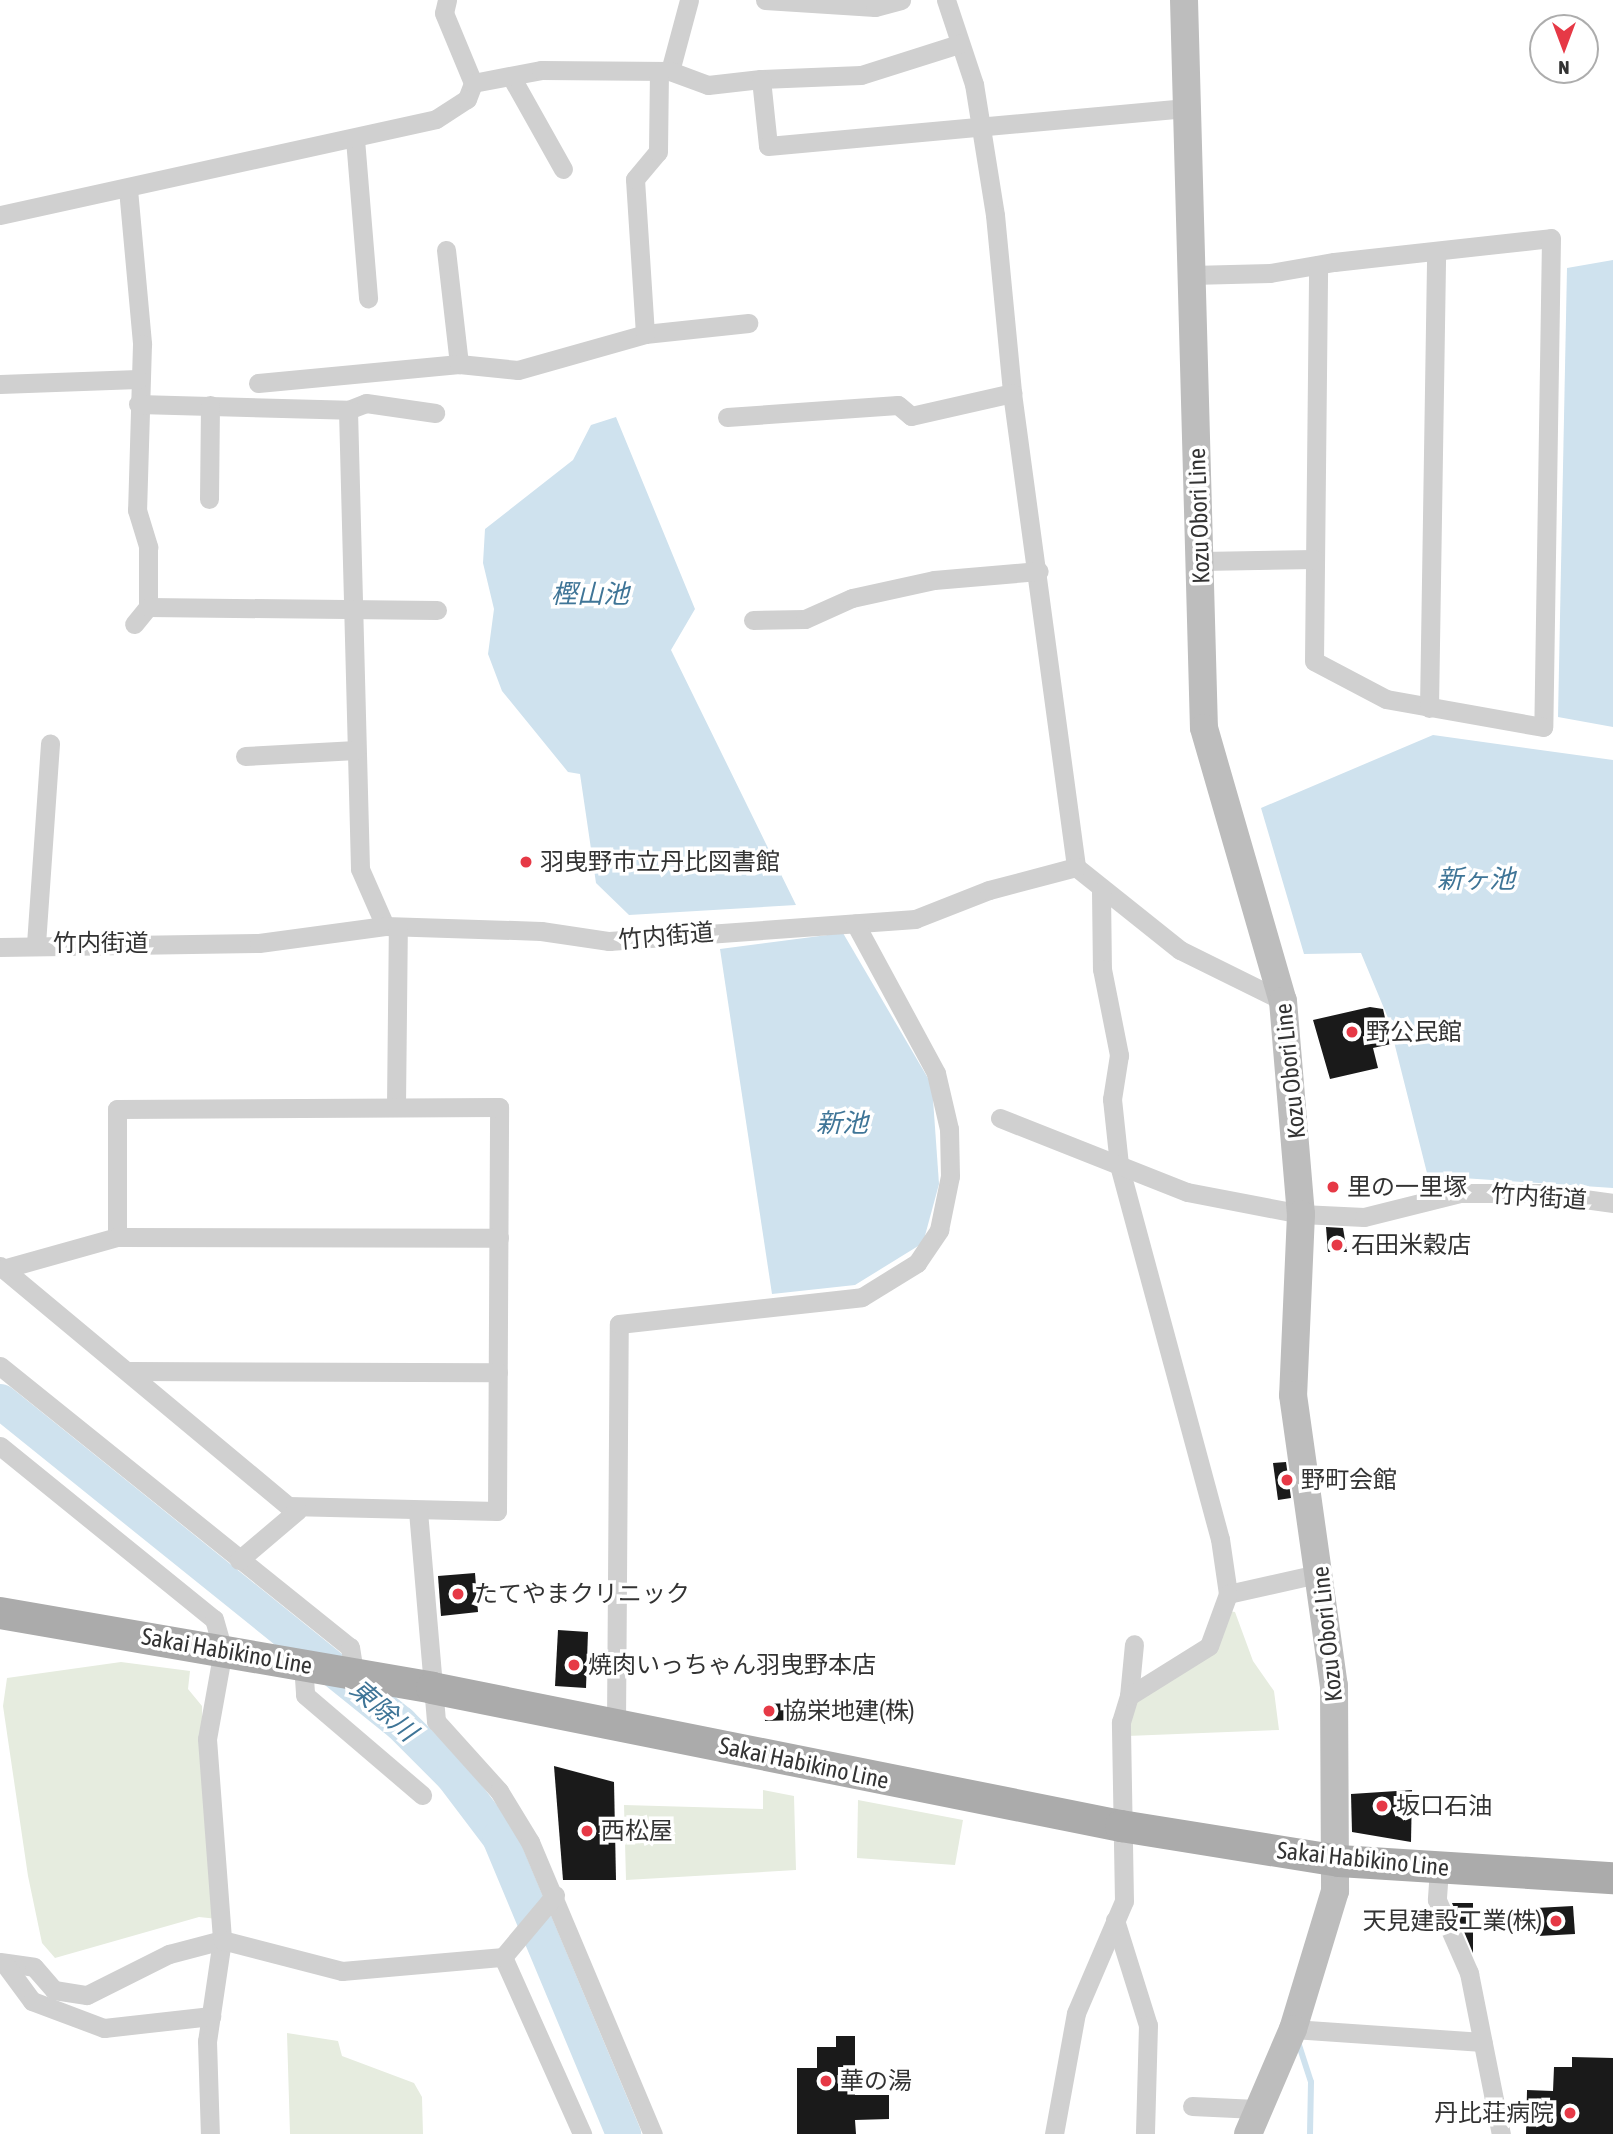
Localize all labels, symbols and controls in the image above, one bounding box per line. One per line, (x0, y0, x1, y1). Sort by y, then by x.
north arrow (1529, 14, 1599, 84)
text: N (1558, 57, 1570, 79)
street label: Kozu Obori Line (1182, 448, 1216, 584)
water label: 樫山池 (551, 579, 629, 611)
place label: 羽曳野市立丹比図書館 (540, 848, 780, 876)
marker: 羽曳野市立丹比図書館 (518, 854, 534, 870)
water label: 新ヶ池 (1437, 864, 1515, 896)
street label: 竹内街道 (617, 917, 715, 955)
street label: 竹内街道 (53, 929, 149, 957)
street label: Kozu Obori Line (1269, 1002, 1311, 1140)
place label: 野公民館 (1366, 1018, 1462, 1046)
marker: 野公民館 (1344, 1024, 1360, 1040)
water label: 新池 (816, 1108, 868, 1140)
place label: 里の一里塚 (1347, 1173, 1467, 1201)
marker: 里の一里塚 (1325, 1179, 1341, 1195)
street label: 竹内街道 (1490, 1179, 1588, 1215)
place label: 石田米穀店 (1351, 1231, 1471, 1259)
marker: 石田米穀店 (1329, 1237, 1345, 1253)
place label: 野町会館 (1301, 1466, 1397, 1494)
marker: 野町会館 (1279, 1472, 1295, 1488)
street label: Kozu Obori Line (1306, 1565, 1348, 1703)
place label: たてやまクリニック (474, 1580, 690, 1608)
marker: たてやまクリニック (448, 1584, 468, 1604)
street label: Sakai Habikino Line (139, 1622, 315, 1680)
place label: 焼肉いっちゃん羽曳野本店 (588, 1651, 876, 1679)
marker: 焼肉いっちゃん羽曳野本店 (566, 1657, 582, 1673)
water label: 東除川 (343, 1674, 423, 1748)
place label: 協栄地建(株) (783, 1697, 915, 1725)
marker: 協栄地建(株) (761, 1703, 777, 1719)
street label: Sakai Habikino Line (717, 1731, 891, 1795)
place label: 坂口石油 (1396, 1792, 1492, 1820)
marker: 坂口石油 (1374, 1798, 1390, 1814)
place label: 西松屋 (601, 1817, 673, 1845)
marker: 西松屋 (579, 1823, 595, 1839)
street label: Sakai Habikino Line (1276, 1836, 1450, 1882)
place label: 天見建設工業(株) (1362, 1907, 1542, 1935)
marker: 天見建設工業(株) (1548, 1913, 1564, 1929)
place label: 華の湯 (840, 2067, 912, 2095)
marker: 華の湯 (818, 2073, 834, 2089)
place label: 丹比荘病院 (1434, 2099, 1554, 2127)
marker: 丹比荘病院 (1560, 2103, 1580, 2123)

